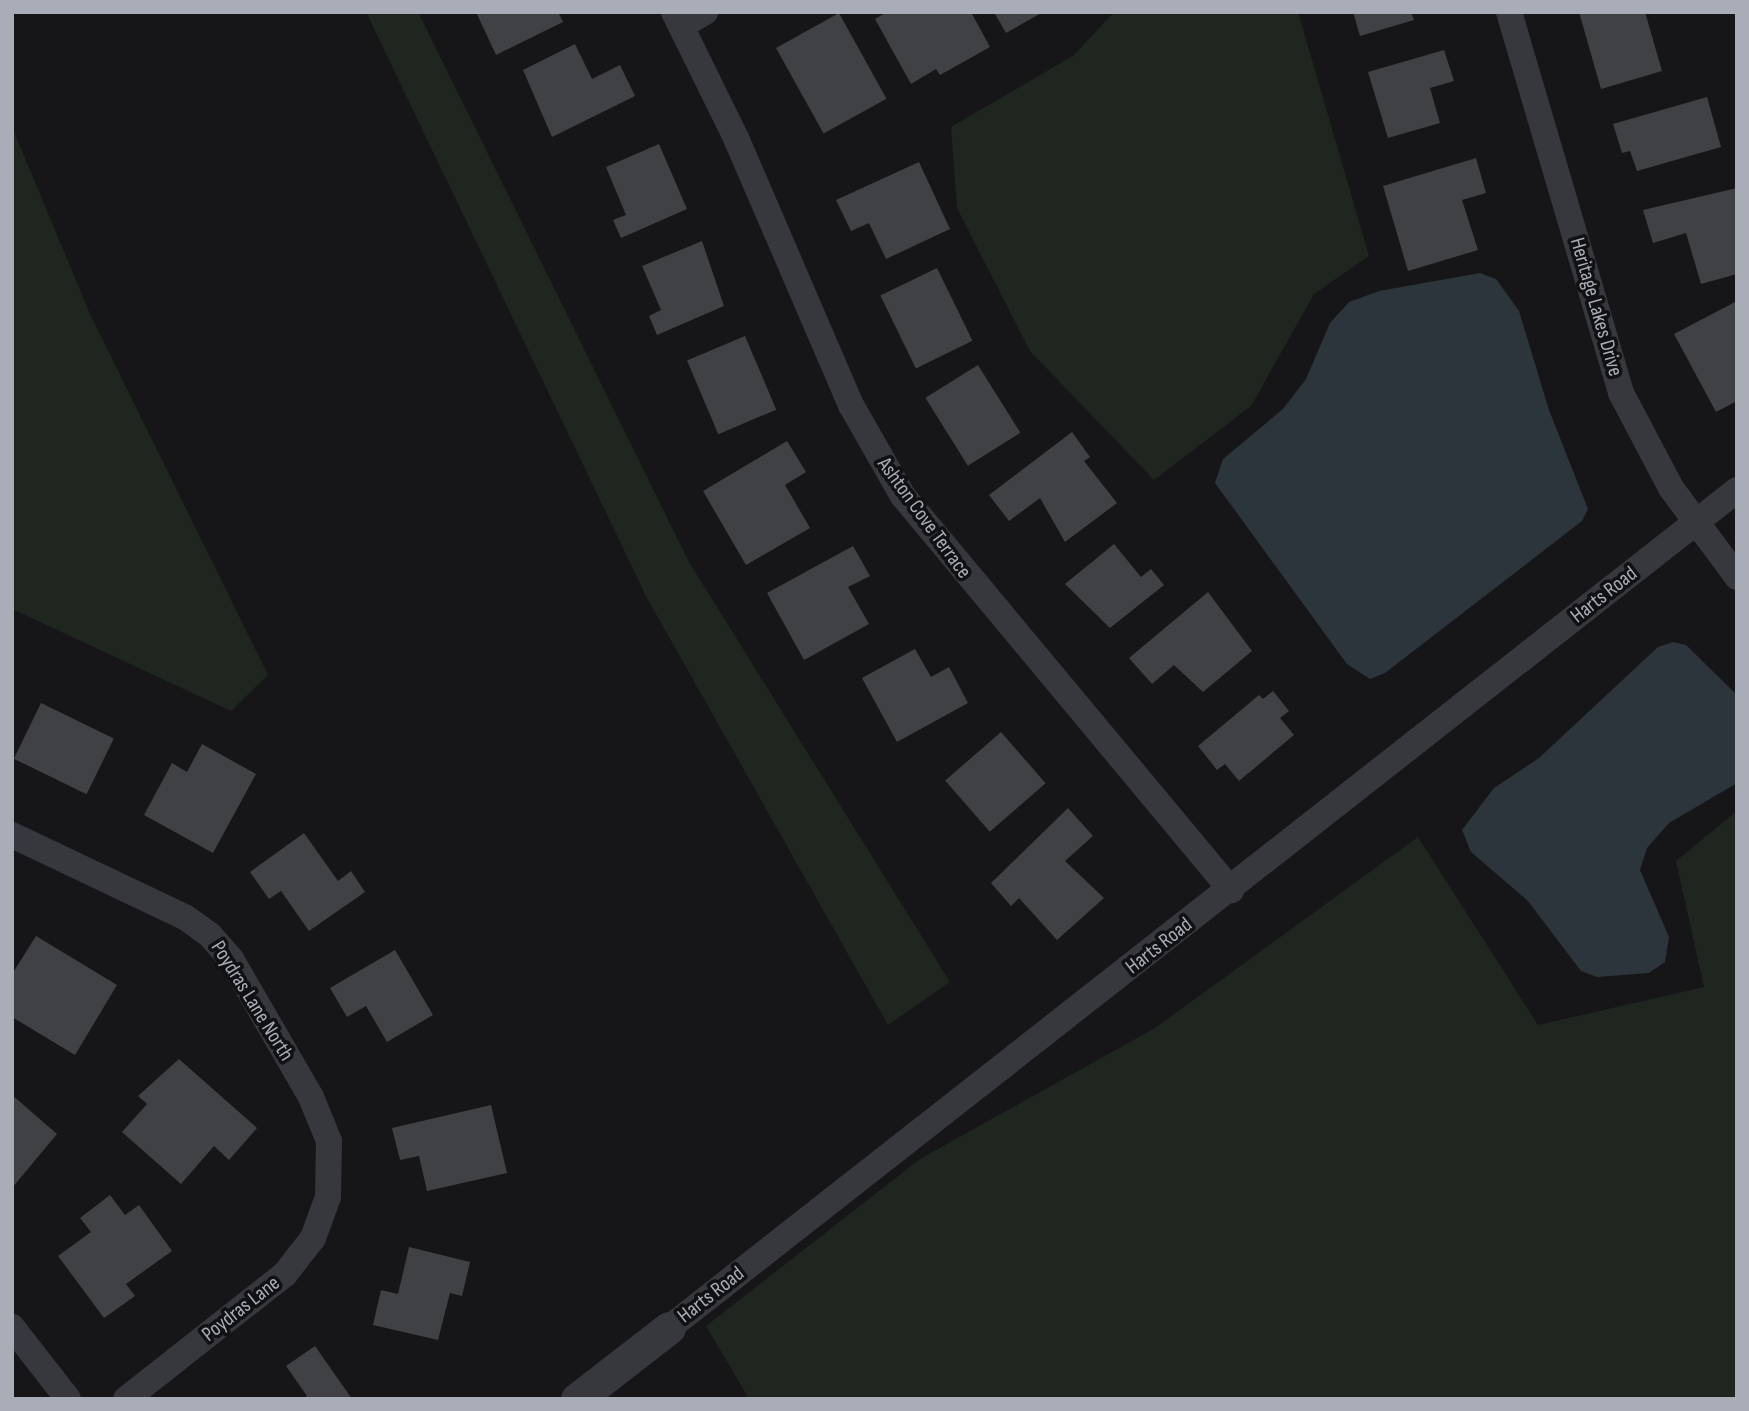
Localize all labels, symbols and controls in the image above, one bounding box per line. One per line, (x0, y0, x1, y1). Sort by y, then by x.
street label: Heritage Lakes Drive (1564, 235, 1628, 379)
street label: Ashton Cove Terrace (872, 453, 976, 583)
street label: Harts Road (1566, 561, 1642, 629)
street label: Harts Road (1121, 912, 1197, 980)
street label: Poydras Lane North (205, 936, 299, 1066)
street label: Harts Road (673, 1261, 749, 1329)
street label: Poydras Lane (197, 1271, 285, 1347)

